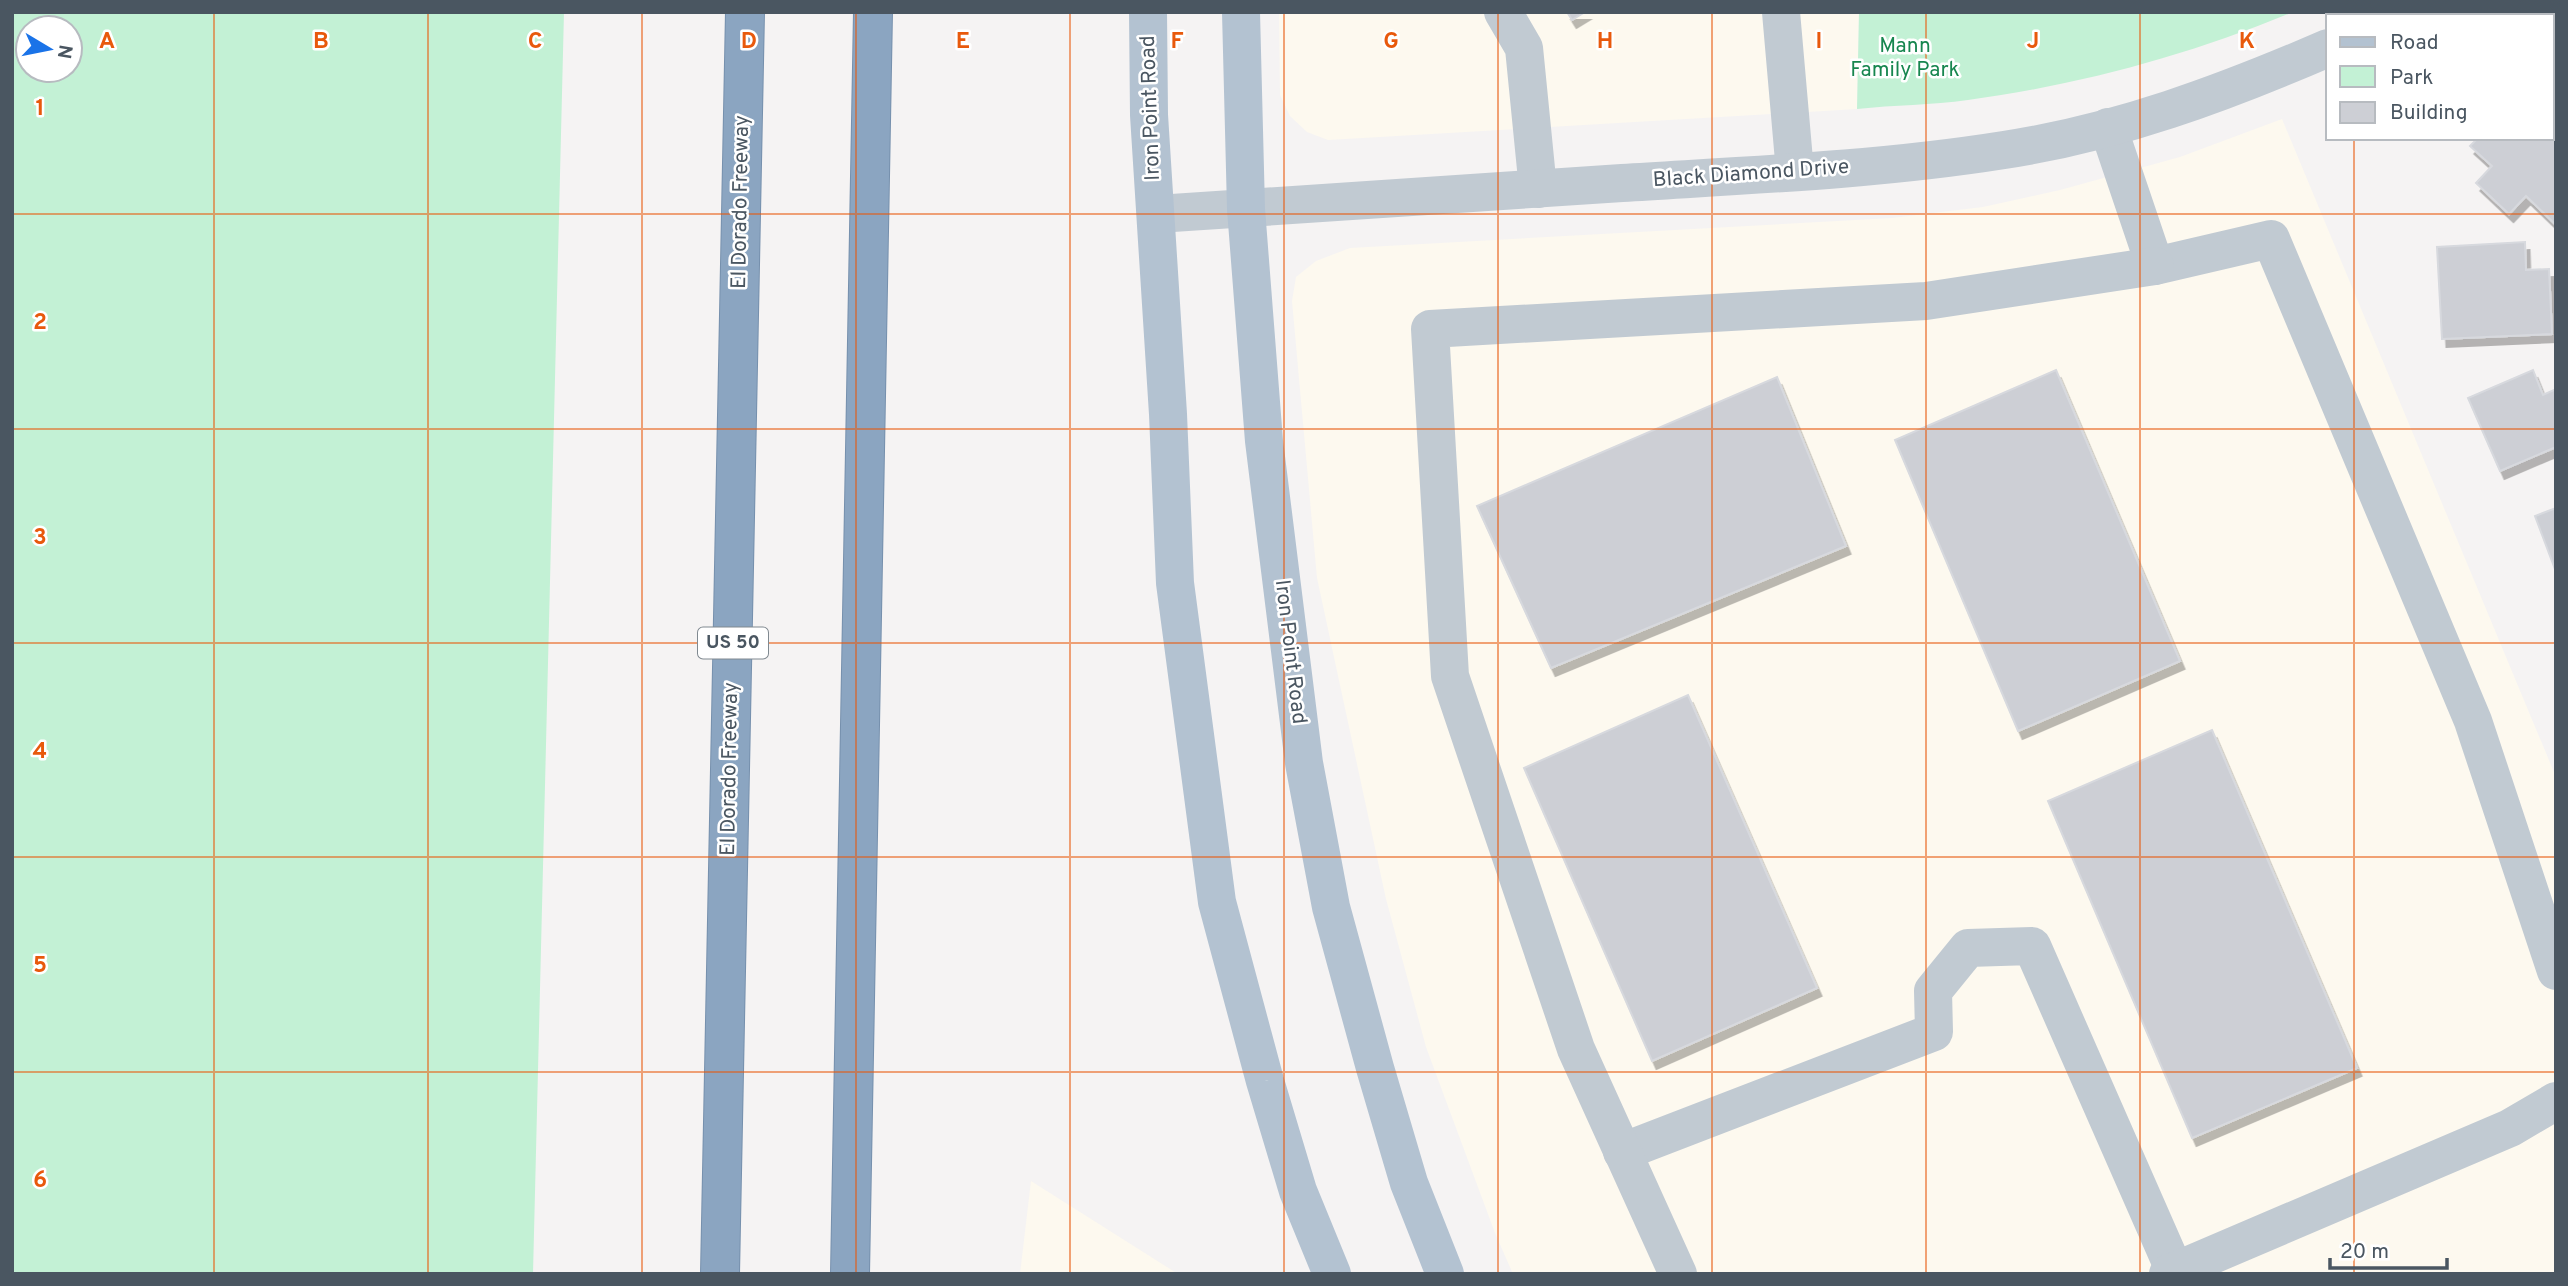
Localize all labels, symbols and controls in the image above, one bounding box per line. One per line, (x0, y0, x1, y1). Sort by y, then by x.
north arrow (14, 14, 84, 84)
legend (2326, 14, 2554, 140)
text: A (99, 28, 115, 57)
text: B (313, 28, 329, 57)
text: C (528, 28, 542, 57)
text: D (741, 28, 757, 57)
text: E (956, 28, 970, 57)
text: F (1170, 28, 1184, 57)
text: G (1383, 28, 1399, 57)
text: H (1597, 28, 1613, 57)
text: I (1816, 28, 1822, 57)
text: J (2027, 28, 2039, 57)
text: K (2239, 28, 2255, 57)
text: Road (2390, 30, 2439, 57)
park label: Mann Family Park (1850, 33, 1960, 84)
street label: Iron Point Road (1135, 35, 1167, 181)
text: N (51, 43, 77, 60)
text: Park (2390, 65, 2433, 92)
text: 1 (35, 95, 45, 124)
text: Building (2390, 100, 2468, 127)
street label: El Dorado Freeway (726, 115, 756, 289)
street label: Black Diamond Drive (1652, 154, 1850, 194)
text: 2 (33, 309, 47, 338)
text: 3 (33, 524, 47, 553)
street label: Iron Point Road (1268, 578, 1312, 726)
road number: US 50 (698, 628, 768, 658)
street label: El Dorado Freeway (715, 682, 745, 856)
text: 4 (33, 738, 47, 767)
text: 5 (33, 952, 47, 981)
text: 6 (33, 1167, 47, 1196)
scale bar (2330, 1226, 2447, 1270)
text: 20 m (2340, 1239, 2389, 1266)

